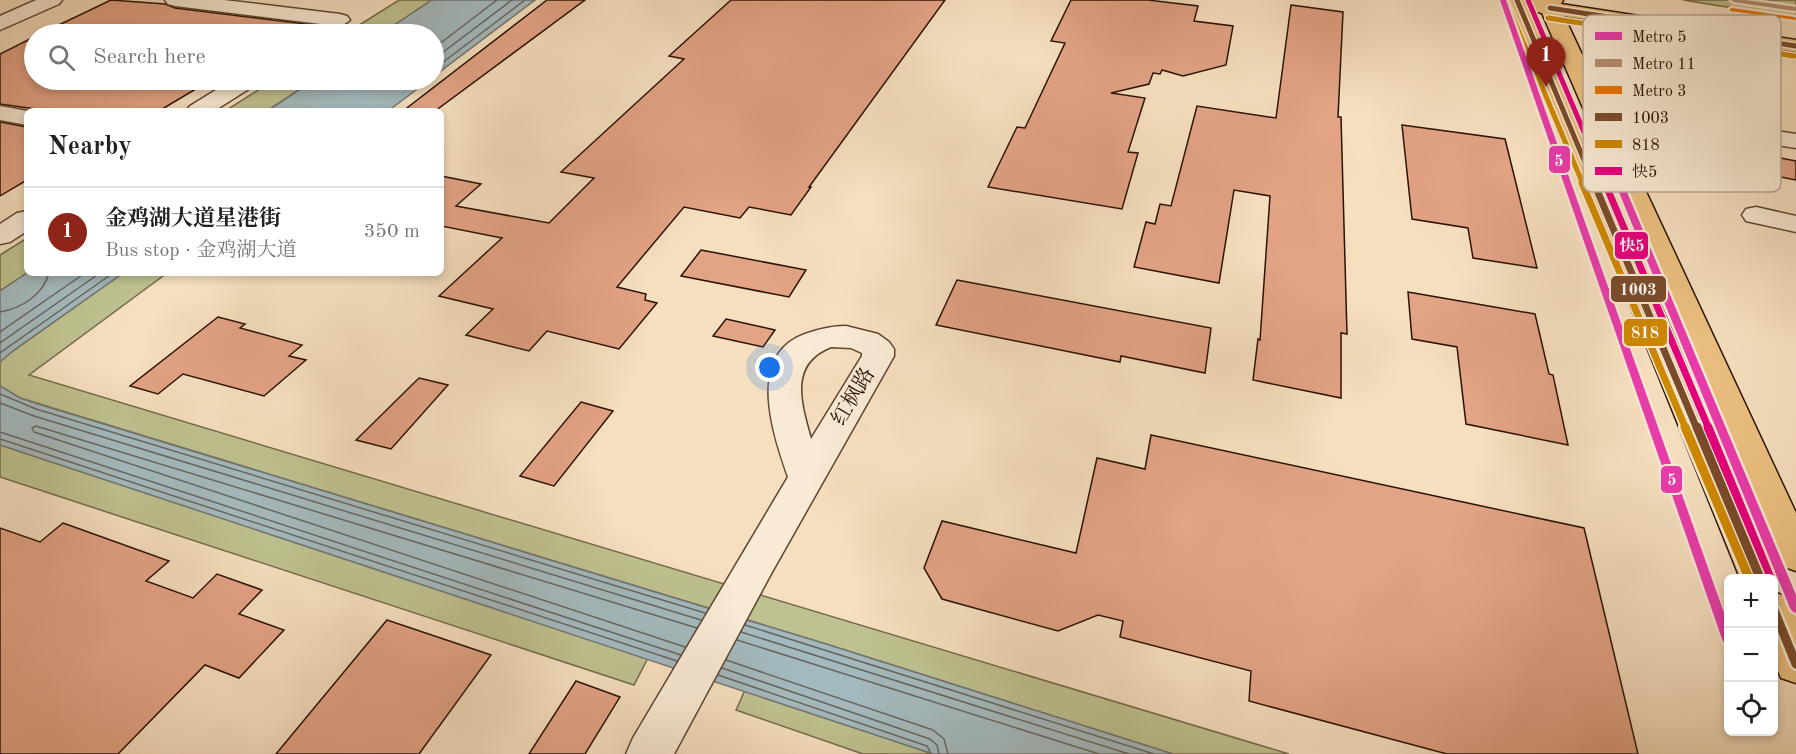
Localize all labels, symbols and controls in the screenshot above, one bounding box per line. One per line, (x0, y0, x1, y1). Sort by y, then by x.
legend (1583, 15, 1781, 192)
search box (24, 24, 444, 90)
text: Metro 5 (1632, 30, 1687, 46)
pin: 1 (1526, 38, 1566, 87)
icon: search (45, 41, 78, 74)
text: Search here (93, 46, 206, 68)
text: Metro 11 (1632, 57, 1696, 73)
text: Metro 3 (1632, 84, 1687, 100)
text: 1003 (1632, 111, 1669, 127)
text: Nearby (48, 134, 132, 160)
text: 818 (1632, 138, 1660, 154)
line badge: 5 (1548, 145, 1571, 174)
text: 5 (1554, 154, 1564, 170)
text: 快5 (1632, 163, 1657, 181)
text: 金鸡湖大道星港街 (105, 208, 281, 230)
text: 1 (62, 222, 73, 242)
text: 350 m (364, 222, 420, 242)
line badge: 快5 (1614, 231, 1649, 260)
text: 快5 (1619, 237, 1645, 255)
text: Bus stop · 金鸡湖大道 (105, 241, 297, 261)
line badge: 1003 (1610, 275, 1667, 303)
text: 1003 (1619, 283, 1657, 299)
line badge: 818 (1623, 318, 1668, 347)
text: 818 (1631, 326, 1659, 342)
your location (755, 353, 784, 382)
street label: 红枫路 (827, 364, 879, 429)
line badge: 5 (1660, 465, 1683, 494)
text: 5 (1667, 473, 1677, 489)
map controls (1724, 574, 1778, 736)
button: + (1724, 574, 1778, 628)
button: − (1724, 628, 1778, 682)
button: locate (1724, 682, 1778, 736)

